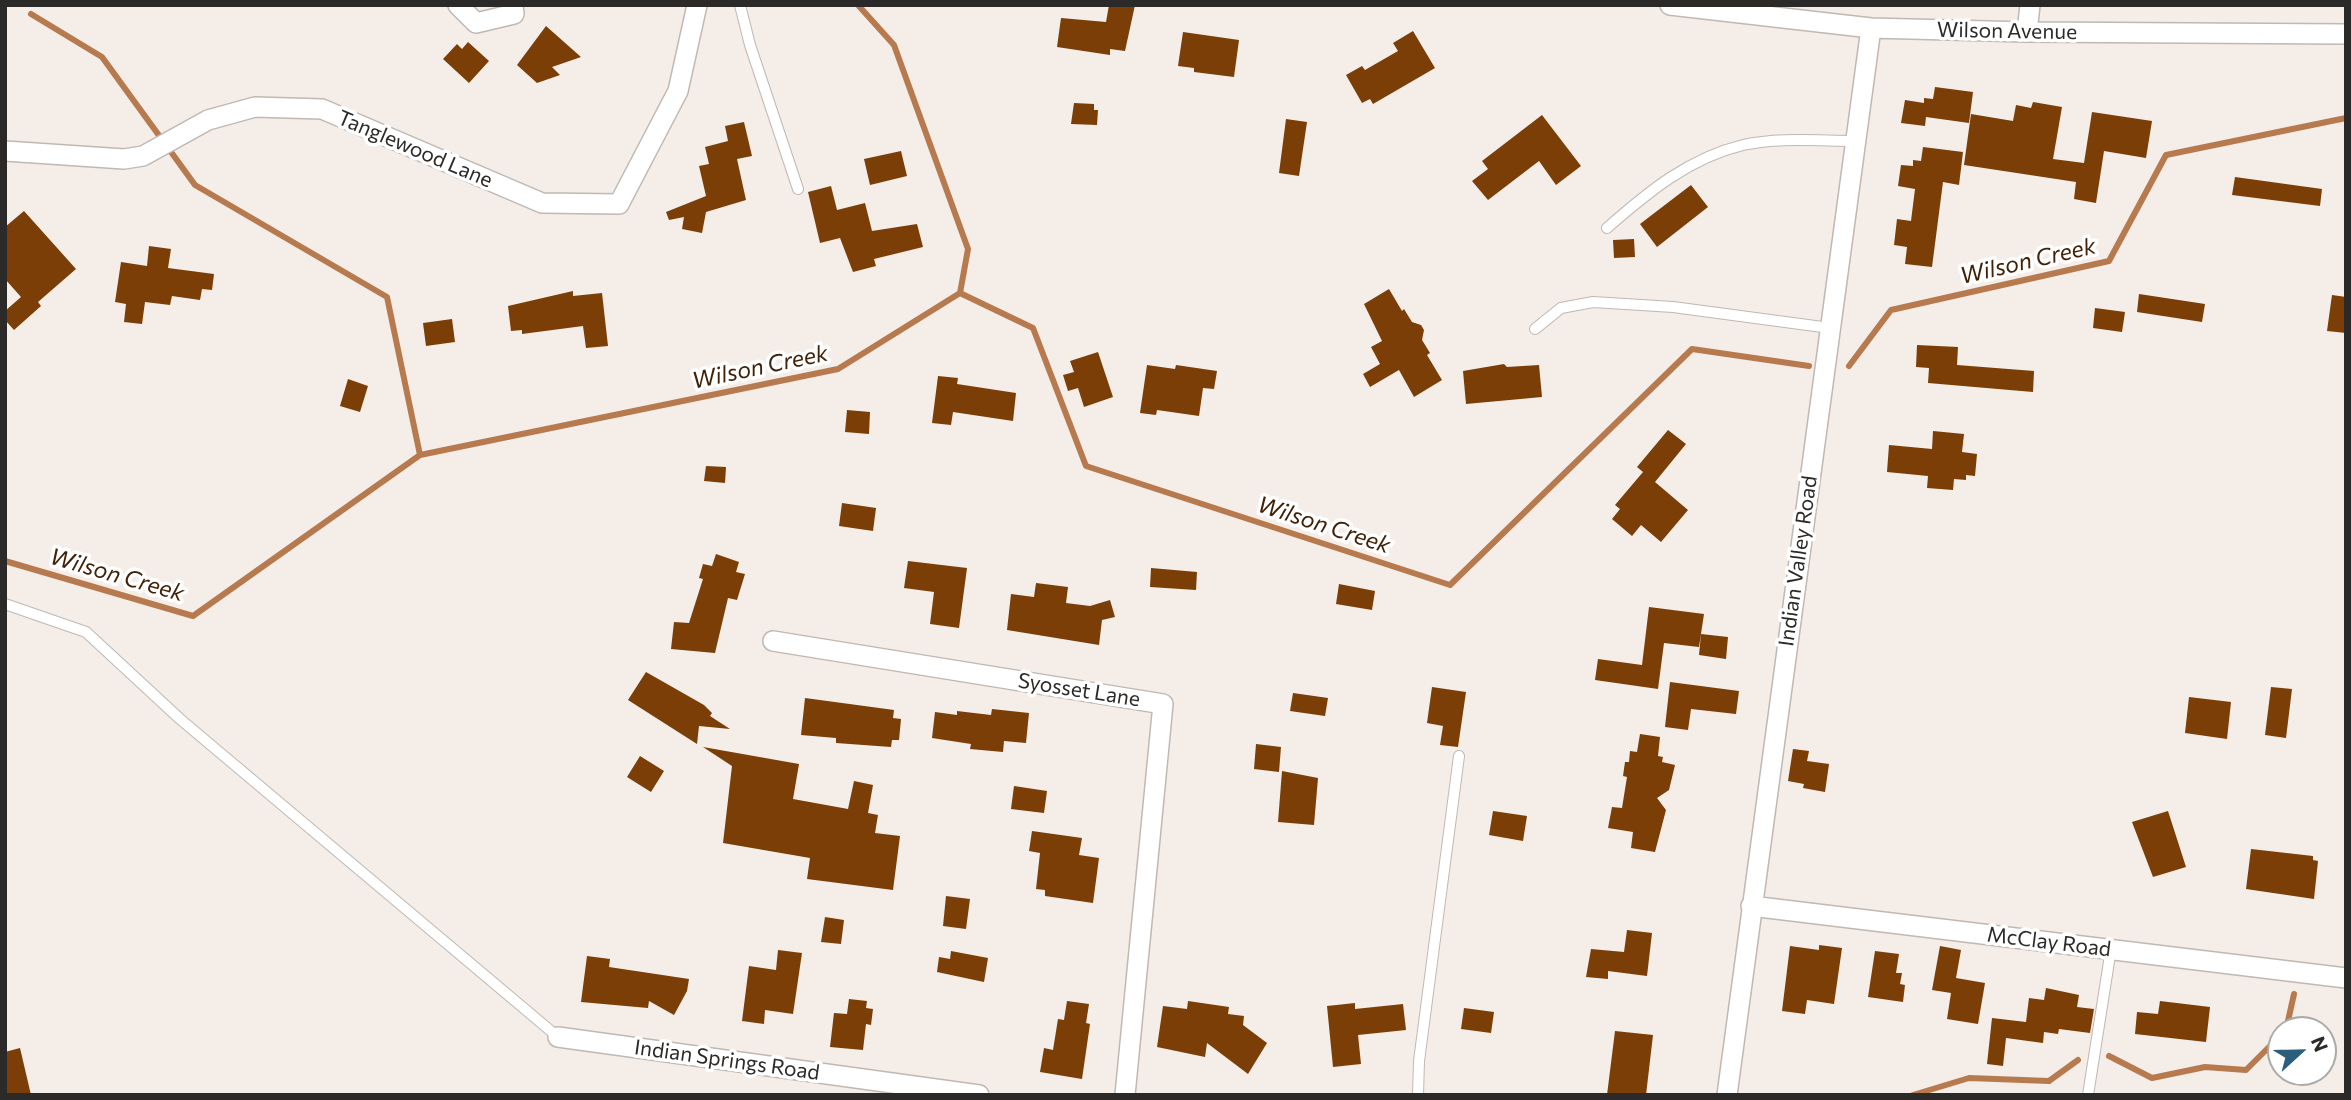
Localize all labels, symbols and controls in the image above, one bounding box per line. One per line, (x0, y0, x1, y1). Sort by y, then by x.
street label: Wilson Avenue (1937, 17, 2077, 45)
street label: Tanglewood Lane (334, 105, 496, 193)
water label: Wilson Creek (1958, 232, 2098, 290)
water label: Wilson Creek (690, 339, 830, 395)
street label: Indian Valley Road (1774, 474, 1822, 648)
water label: Wilson Creek (1254, 491, 1394, 559)
water label: Wilson Creek (47, 543, 187, 607)
street label: Syosset Lane (1016, 668, 1142, 712)
street label: McClay Road (1986, 922, 2112, 962)
north arrow (2267, 1016, 2337, 1086)
text: N (2307, 1033, 2333, 1055)
street label: Indian Springs Road (633, 1035, 821, 1085)

